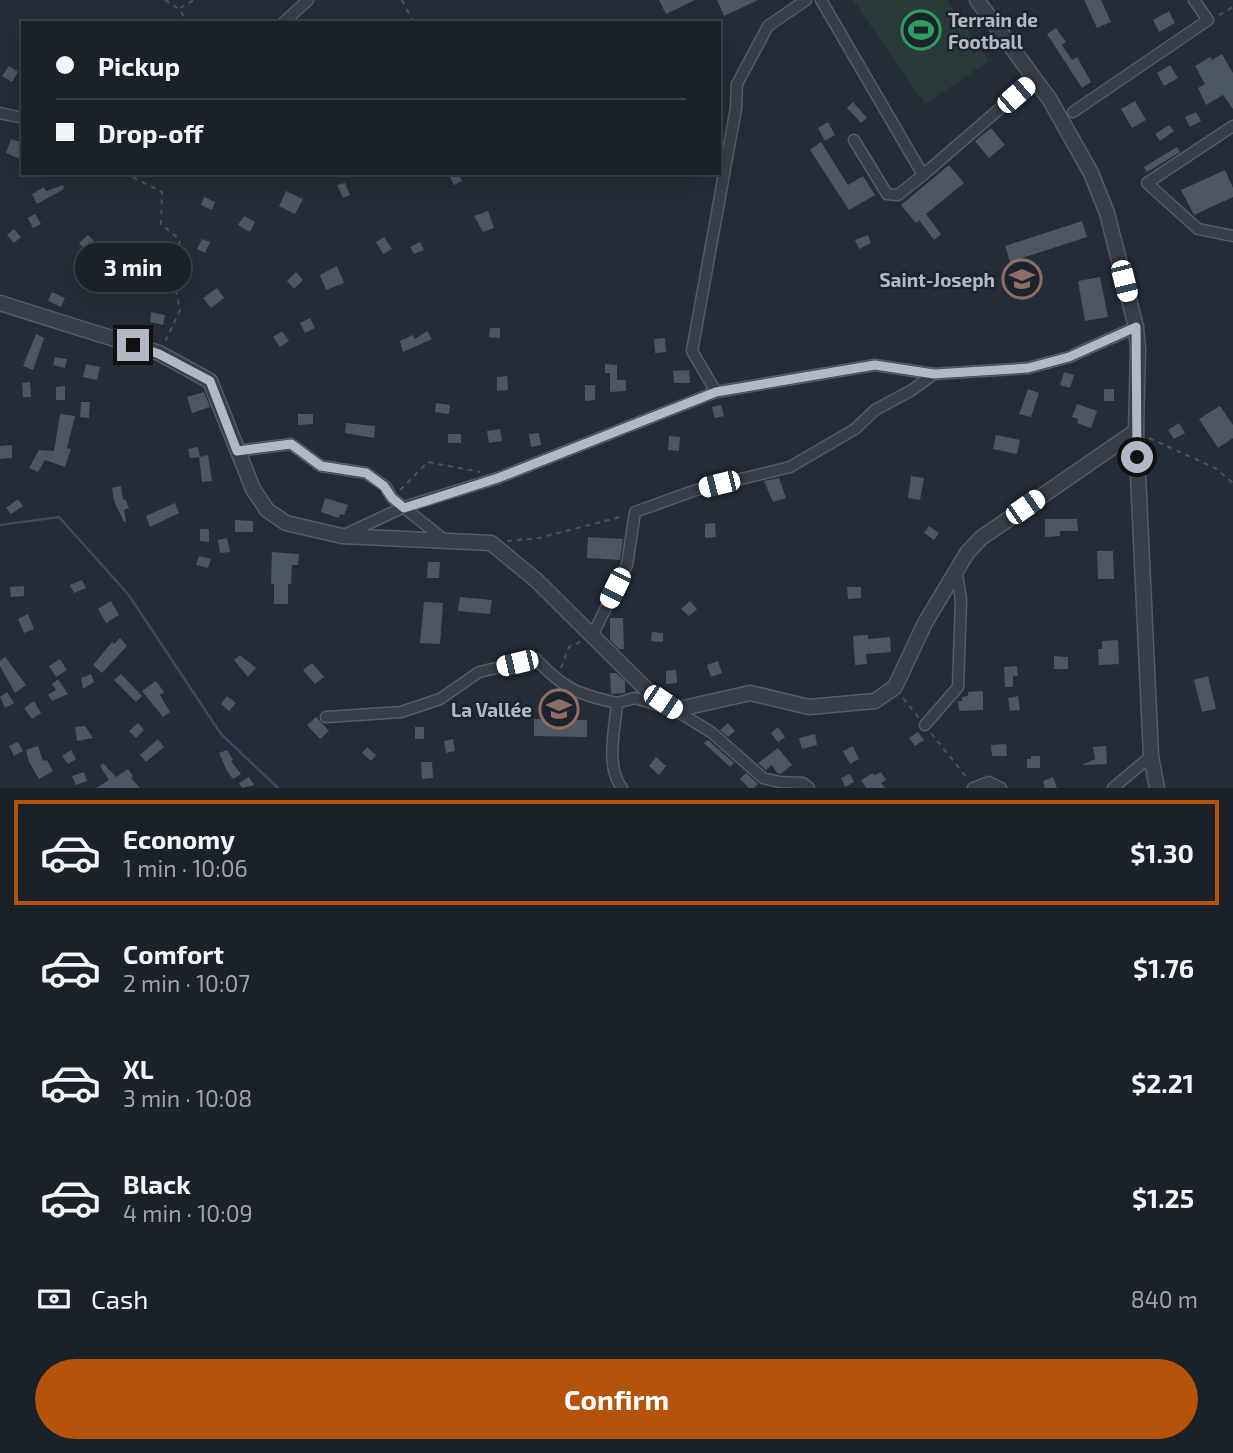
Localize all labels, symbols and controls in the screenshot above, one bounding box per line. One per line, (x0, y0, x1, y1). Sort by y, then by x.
place label: Terrain de Football (948, 8, 1038, 53)
sports icon: Terrain de Football (900, 9, 942, 51)
text: Pickup (98, 50, 180, 81)
car (994, 73, 1039, 117)
text: Drop-off (98, 117, 203, 148)
callout: 3 min (75, 244, 191, 292)
text: 3 min (104, 253, 162, 281)
school or university icon: Saint-Joseph (1001, 258, 1043, 300)
car (1109, 258, 1140, 304)
place label: Saint-Joseph (879, 268, 995, 291)
route end (117, 329, 149, 361)
route start (1121, 441, 1153, 473)
car (697, 469, 742, 499)
car (1002, 486, 1049, 528)
car (597, 565, 634, 611)
car (495, 648, 540, 678)
car (640, 682, 687, 722)
school or university icon: La Vallée (538, 688, 580, 730)
place label: La Vallée (451, 698, 532, 721)
icon: car (39, 821, 102, 884)
text: Economy (123, 823, 235, 854)
text: $1.30 (1130, 837, 1194, 868)
text: 1 min · 10:06 (123, 854, 248, 882)
icon: car (39, 936, 102, 999)
text: Comfort (123, 938, 224, 969)
text: $1.76 (1133, 952, 1194, 983)
text: 2 min · 10:07 (123, 969, 250, 997)
icon: car (39, 1051, 102, 1114)
text: XL (123, 1053, 154, 1084)
text: $2.21 (1131, 1067, 1194, 1098)
text: 3 min · 10:08 (123, 1084, 252, 1112)
icon: car (39, 1166, 102, 1229)
text: Black (123, 1168, 191, 1199)
text: $1.25 (1132, 1182, 1194, 1213)
text: 4 min · 10:09 (123, 1199, 253, 1227)
icon: cash (35, 1280, 73, 1318)
text: Cash (91, 1283, 148, 1314)
text: 840 m (1131, 1285, 1198, 1313)
button: Confirm (35, 1359, 1198, 1439)

